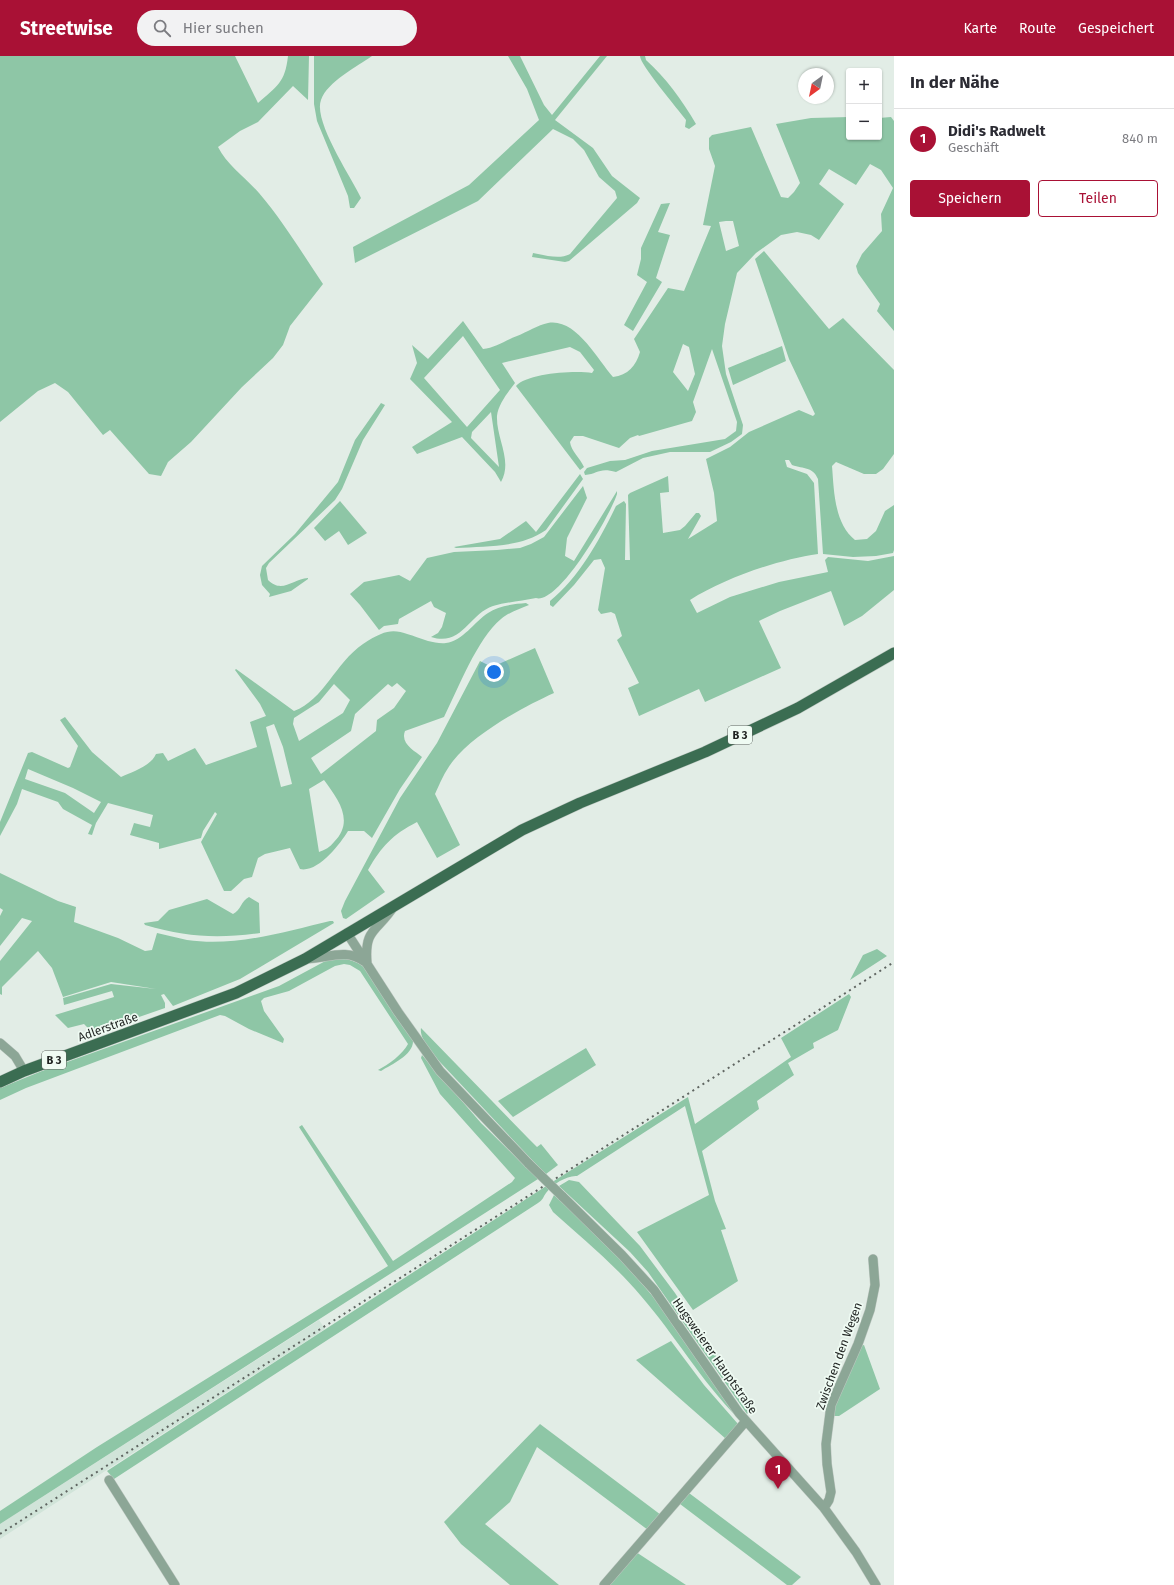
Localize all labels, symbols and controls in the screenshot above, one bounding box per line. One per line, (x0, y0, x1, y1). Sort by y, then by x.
search box (137, 10, 417, 46)
text: Streetwise (20, 17, 113, 40)
icon: search (151, 17, 173, 39)
text: Hier suchen (183, 19, 264, 37)
text: Karte (963, 20, 997, 37)
text: Route (1019, 20, 1056, 37)
text: Gespeichert (1078, 20, 1154, 37)
north arrow (798, 68, 834, 104)
map controls (846, 68, 882, 140)
button: + (846, 68, 882, 104)
text: In der Nähe (910, 72, 999, 93)
button: − (846, 104, 882, 140)
text: Didi's Radwelt (948, 122, 1046, 140)
text: 1 (920, 131, 926, 146)
text: 840 m (1122, 131, 1158, 146)
text: Geschäft (948, 140, 999, 155)
button: Speichern (910, 180, 1030, 217)
button: Teilen (1038, 180, 1158, 217)
your location (484, 662, 504, 682)
road number: B 3 (728, 726, 752, 744)
street label: Adlerstraße (76, 1010, 140, 1044)
road number: B 3 (42, 1051, 66, 1069)
street label: Hugsweierer Hauptstraße (670, 1295, 760, 1417)
street label: Zwischen den Wegen (813, 1300, 865, 1412)
pin: 1 (765, 1456, 791, 1489)

